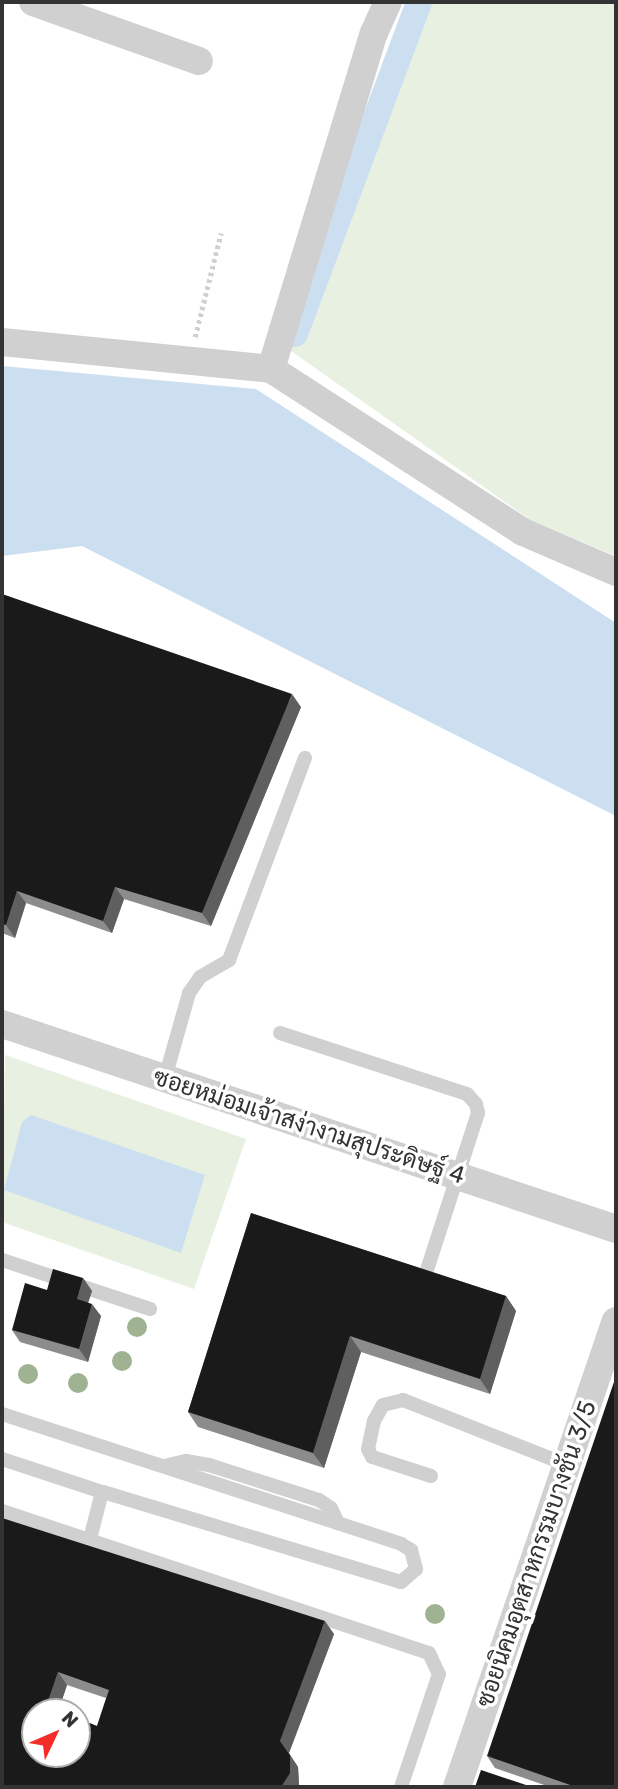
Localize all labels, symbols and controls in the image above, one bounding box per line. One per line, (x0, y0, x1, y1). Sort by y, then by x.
street label: ซอยหม่อมเจ้าสง่างามสุประดิษฐ์ 4 (150, 1063, 468, 1191)
street label: ซอยนิคมอุตสาหกรรมบางชัน 3/5 (471, 1397, 603, 1711)
north arrow (21, 1698, 91, 1768)
text: N (57, 1707, 83, 1732)

